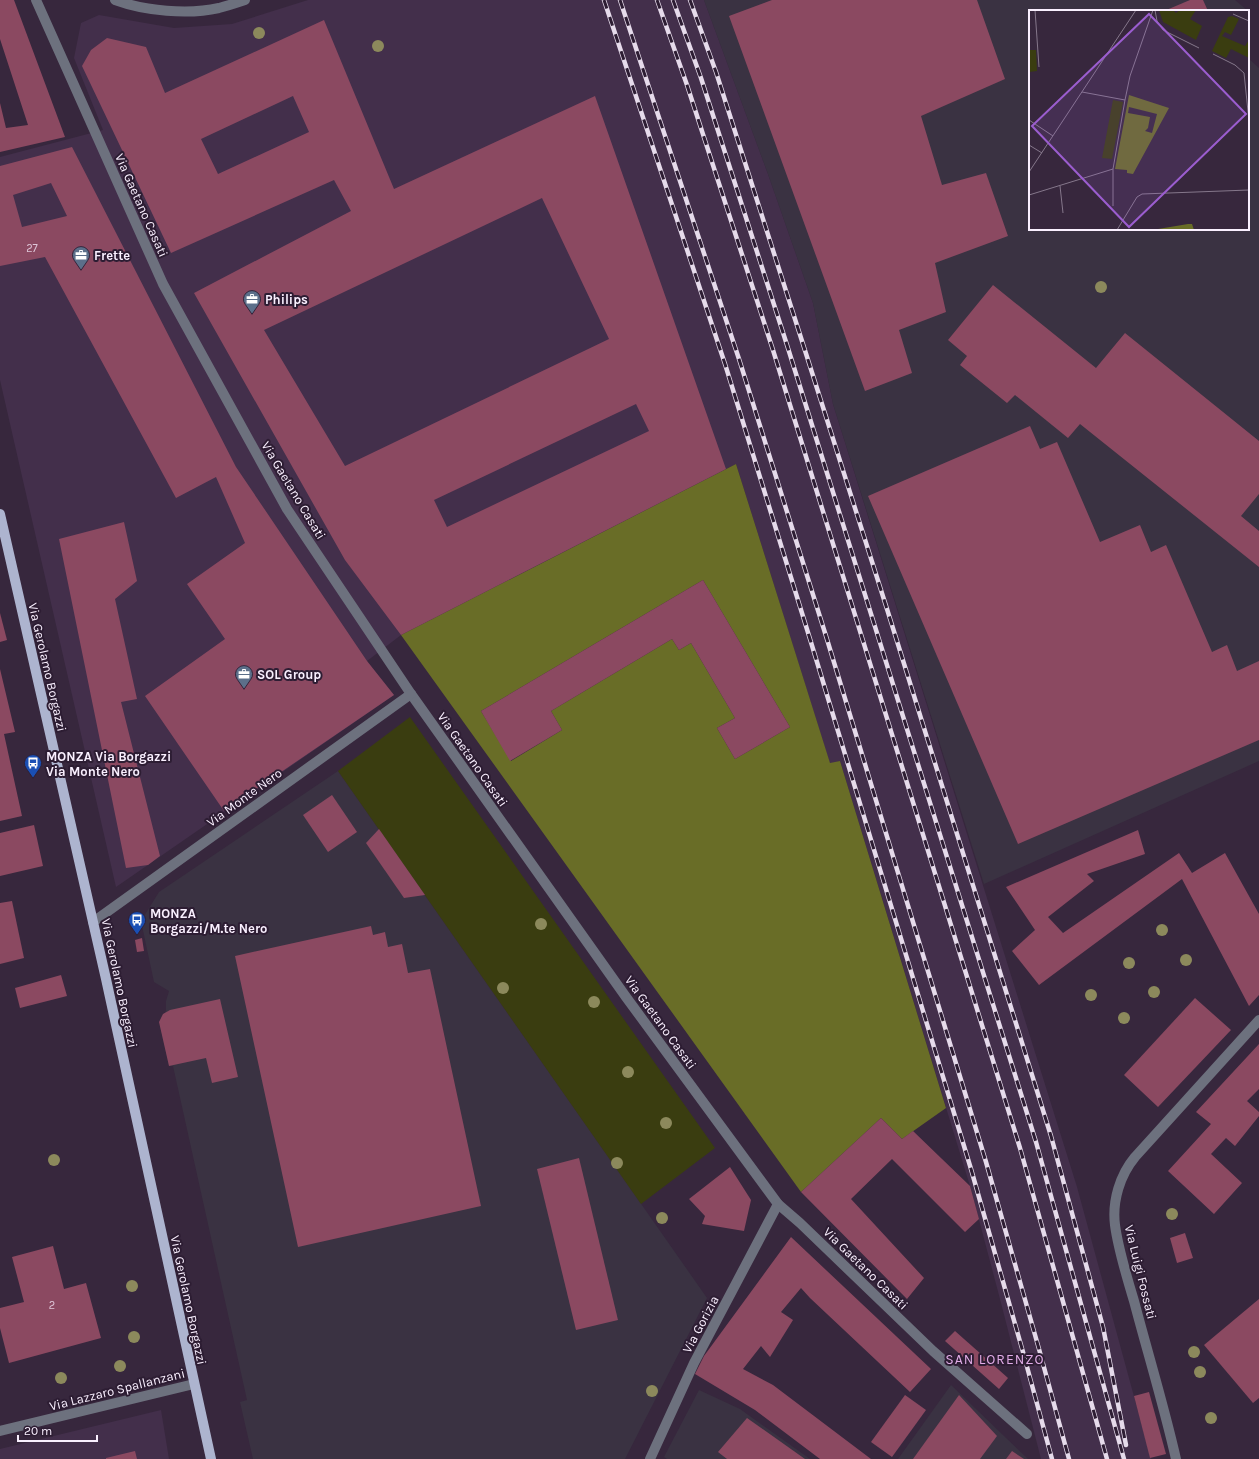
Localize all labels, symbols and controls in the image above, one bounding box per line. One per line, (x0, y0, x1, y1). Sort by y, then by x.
inset map (1029, 10, 1249, 230)
street label: Via Gaetano Casati (112, 151, 171, 259)
house number: 27 (26, 242, 38, 255)
office icon: Frette (71, 245, 91, 270)
place label: Frette (94, 248, 130, 263)
office icon: Philips (242, 289, 262, 314)
place label: Philips (265, 292, 308, 307)
street label: Via Gaetano Casati (258, 439, 329, 542)
street label: Via Gerolamo Borgazzi (25, 601, 70, 733)
office icon: SOL Group (234, 664, 254, 689)
place label: SOL Group (257, 667, 321, 682)
street label: Via Gaetano Casati (434, 709, 511, 809)
place label: MONZA Via Borgazzi Via Monte Nero (46, 749, 171, 779)
bus stop icon: MONZA Via Borgazzi Via Monte Nero (23, 753, 43, 778)
street label: Via Monte Nero (204, 765, 285, 830)
place label: MONZA Borgazzi/M.te Nero (150, 906, 267, 936)
bus stop icon: MONZA Borgazzi/M.te Nero (127, 910, 147, 935)
street label: Via Gerolamo Borgazzi (98, 917, 141, 1049)
street label: Via Gaetano Casati (622, 973, 699, 1072)
street label: Via Luigi Fossati (1122, 1223, 1159, 1321)
street label: Via Gaetano Casati (820, 1224, 911, 1313)
street label: Via Gerolamo Borgazzi (167, 1234, 210, 1366)
street label: Via Gorizia (679, 1293, 722, 1355)
house number: 2 (49, 1299, 55, 1312)
district label: SAN LORENZO (945, 1351, 1045, 1368)
street label: Via Lazzaro Spallanzani (48, 1365, 186, 1414)
scale bar (18, 1417, 97, 1443)
text: 20 m (24, 1424, 52, 1438)

